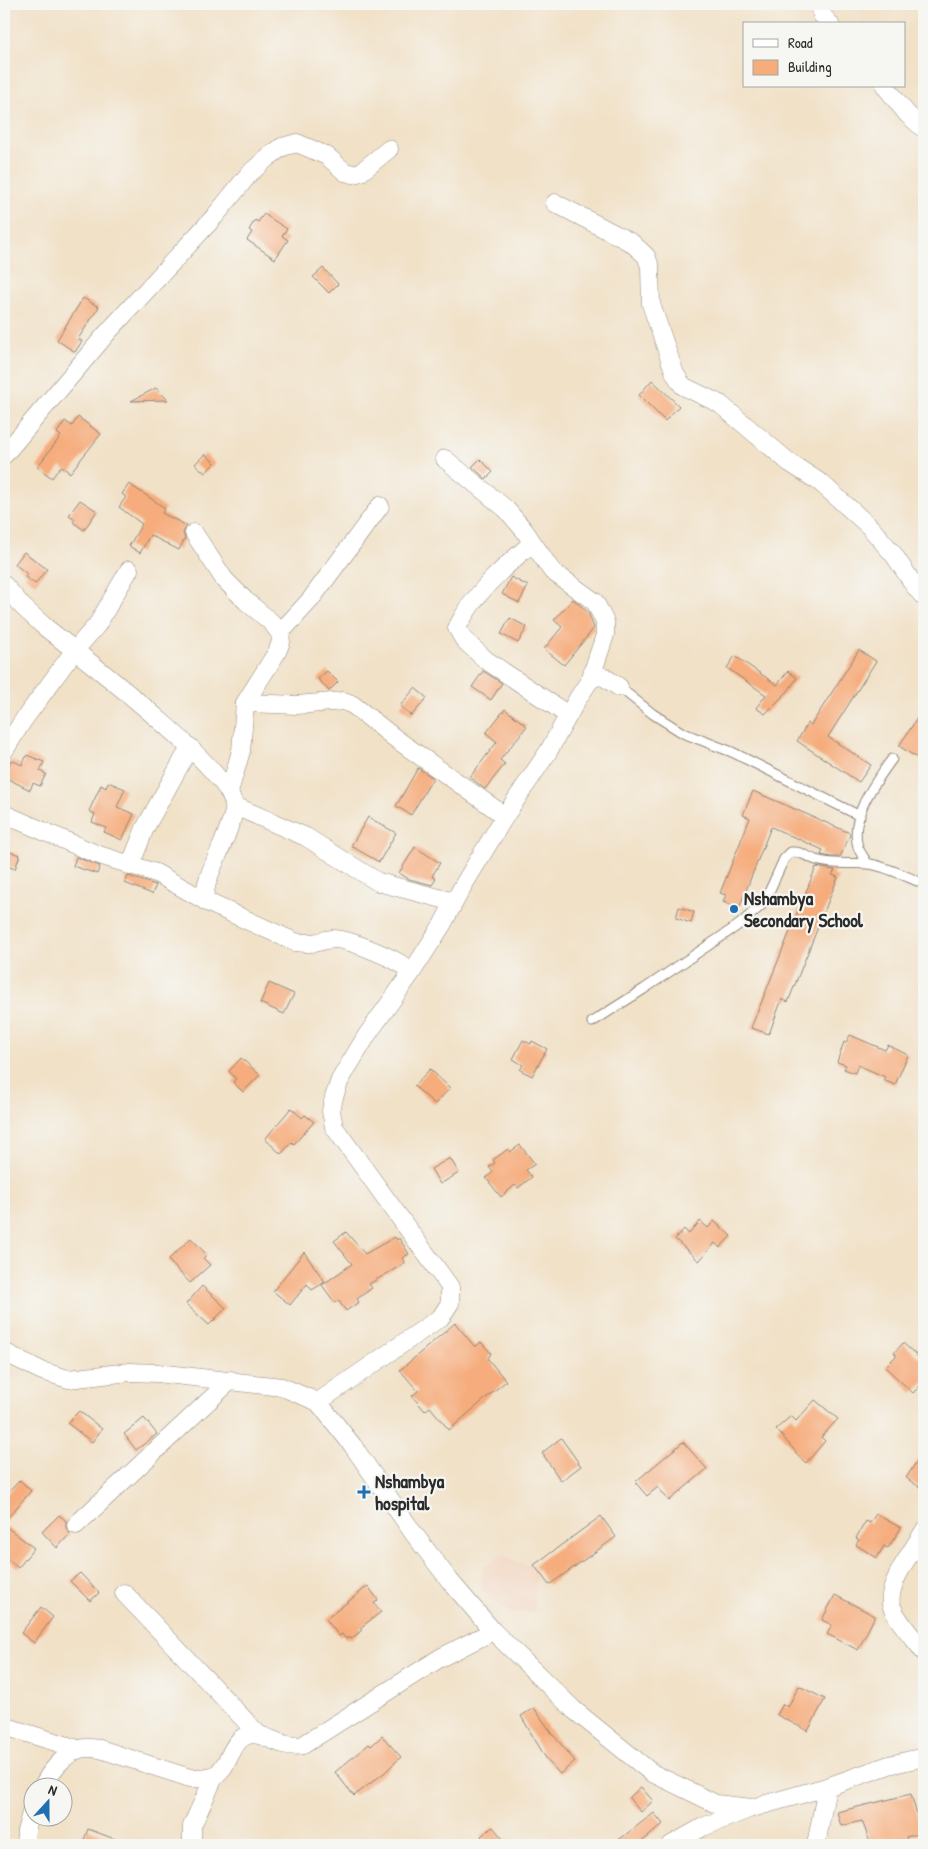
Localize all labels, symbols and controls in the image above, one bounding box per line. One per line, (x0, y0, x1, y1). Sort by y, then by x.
legend (743, 22, 906, 88)
text: Road (788, 32, 813, 53)
text: Building (788, 56, 832, 77)
place label: Nshambya Secondary School (744, 885, 864, 934)
marker: Nshambya Secondary School (728, 903, 740, 915)
place label: Nshambya hospital (375, 1468, 445, 1517)
marker: Nshambya hospital (357, 1485, 371, 1499)
north arrow (22, 1776, 72, 1826)
text: N (46, 1779, 60, 1800)

